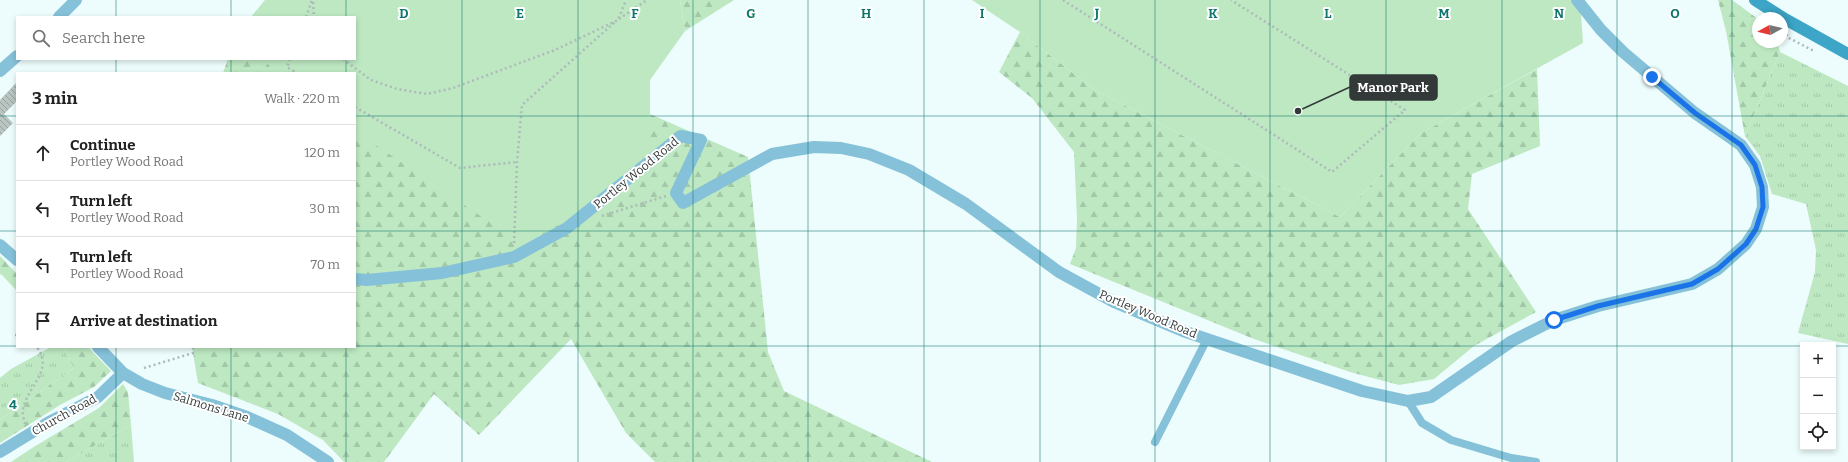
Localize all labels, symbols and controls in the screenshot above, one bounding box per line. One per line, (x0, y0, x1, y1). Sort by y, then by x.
text: D (399, 6, 409, 21)
text: E (516, 6, 524, 21)
text: F (631, 6, 639, 21)
text: G (746, 6, 756, 21)
text: H (861, 6, 871, 21)
text: I (980, 6, 985, 21)
text: J (1094, 6, 1100, 21)
text: K (1208, 6, 1218, 21)
text: L (1324, 6, 1332, 21)
text: M (1438, 6, 1450, 21)
text: N (1554, 6, 1564, 21)
text: O (1670, 6, 1680, 21)
north arrow (1752, 12, 1788, 48)
search box (16, 16, 356, 60)
icon: search (30, 27, 52, 49)
text: Search here (62, 29, 145, 47)
route end (1643, 68, 1661, 86)
callout: Manor Park (1350, 75, 1437, 100)
text: Manor Park (1357, 80, 1429, 95)
text: 3 min (32, 88, 77, 109)
text: Walk · 220 m (264, 91, 340, 106)
street label: Portley Wood Road (591, 135, 681, 211)
text: Continue (70, 136, 136, 154)
icon: ahead (32, 142, 54, 164)
text: 120 m (304, 145, 340, 160)
text: Portley Wood Road (70, 154, 184, 169)
text: Turn left (70, 192, 132, 210)
icon: left (32, 198, 54, 220)
text: 30 m (309, 201, 340, 216)
text: Portley Wood Road (70, 210, 184, 225)
text: Turn left (70, 248, 132, 266)
icon: left (32, 254, 54, 276)
text: 70 m (310, 257, 340, 272)
text: Portley Wood Road (70, 266, 184, 281)
street label: Portley Wood Road (1097, 287, 1199, 341)
icon: arrive (32, 310, 54, 332)
route start (1545, 311, 1563, 329)
text: Arrive at destination (70, 312, 217, 330)
map controls (1800, 342, 1836, 450)
button: + (1800, 342, 1836, 378)
button: − (1800, 378, 1836, 414)
street label: Salmons Lane (172, 389, 250, 425)
street label: Church Road (29, 392, 99, 438)
text: 4 (9, 397, 17, 412)
button: locate (1800, 414, 1836, 450)

